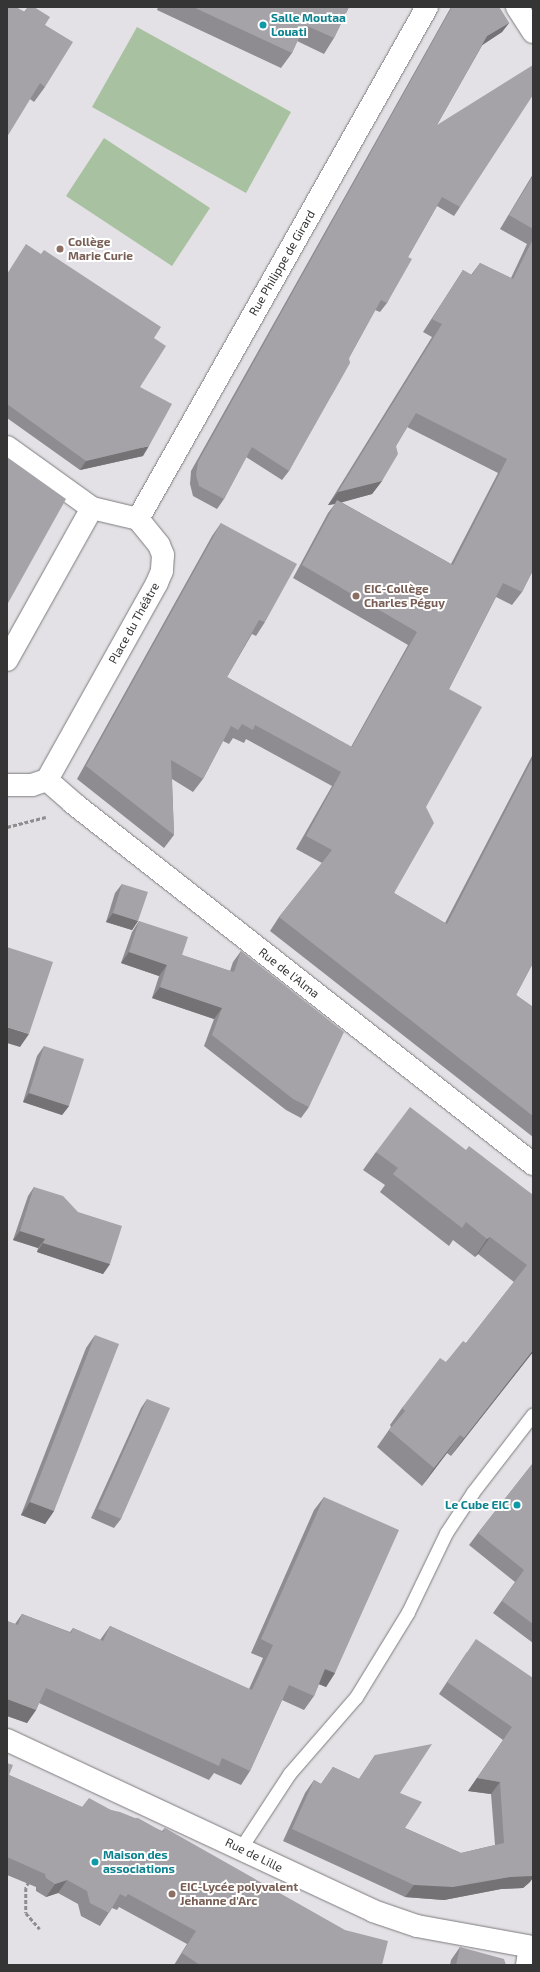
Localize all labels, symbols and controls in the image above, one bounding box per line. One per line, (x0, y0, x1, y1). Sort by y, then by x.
place label: Salle Moutaa Louati (271, 11, 346, 39)
marker: Salle Moutaa Louati (258, 20, 268, 30)
street label: Rue Philippe de Girard (246, 208, 318, 318)
place label: Collège Marie Curie (68, 235, 133, 263)
marker: Collège Marie Curie (55, 244, 65, 254)
street label: Place du Théâtre (106, 580, 162, 666)
place label: EIC-Collège Charles Péguy (364, 582, 445, 610)
marker: EIC-Collège Charles Péguy (351, 591, 361, 601)
street label: Rue de l'Alma (256, 945, 322, 1001)
place label: Le Cube EIC (445, 1498, 509, 1512)
marker: Le Cube EIC (512, 1500, 522, 1510)
street label: Rue de Lille (223, 1835, 285, 1875)
place label: Maison des associations (103, 1848, 175, 1876)
marker: Maison des associations (90, 1857, 100, 1867)
place label: EIC-Lycée polyvalent Jehanne d'Arc (180, 1880, 298, 1908)
marker: EIC-Lycée polyvalent Jehanne d'Arc (167, 1889, 177, 1899)

